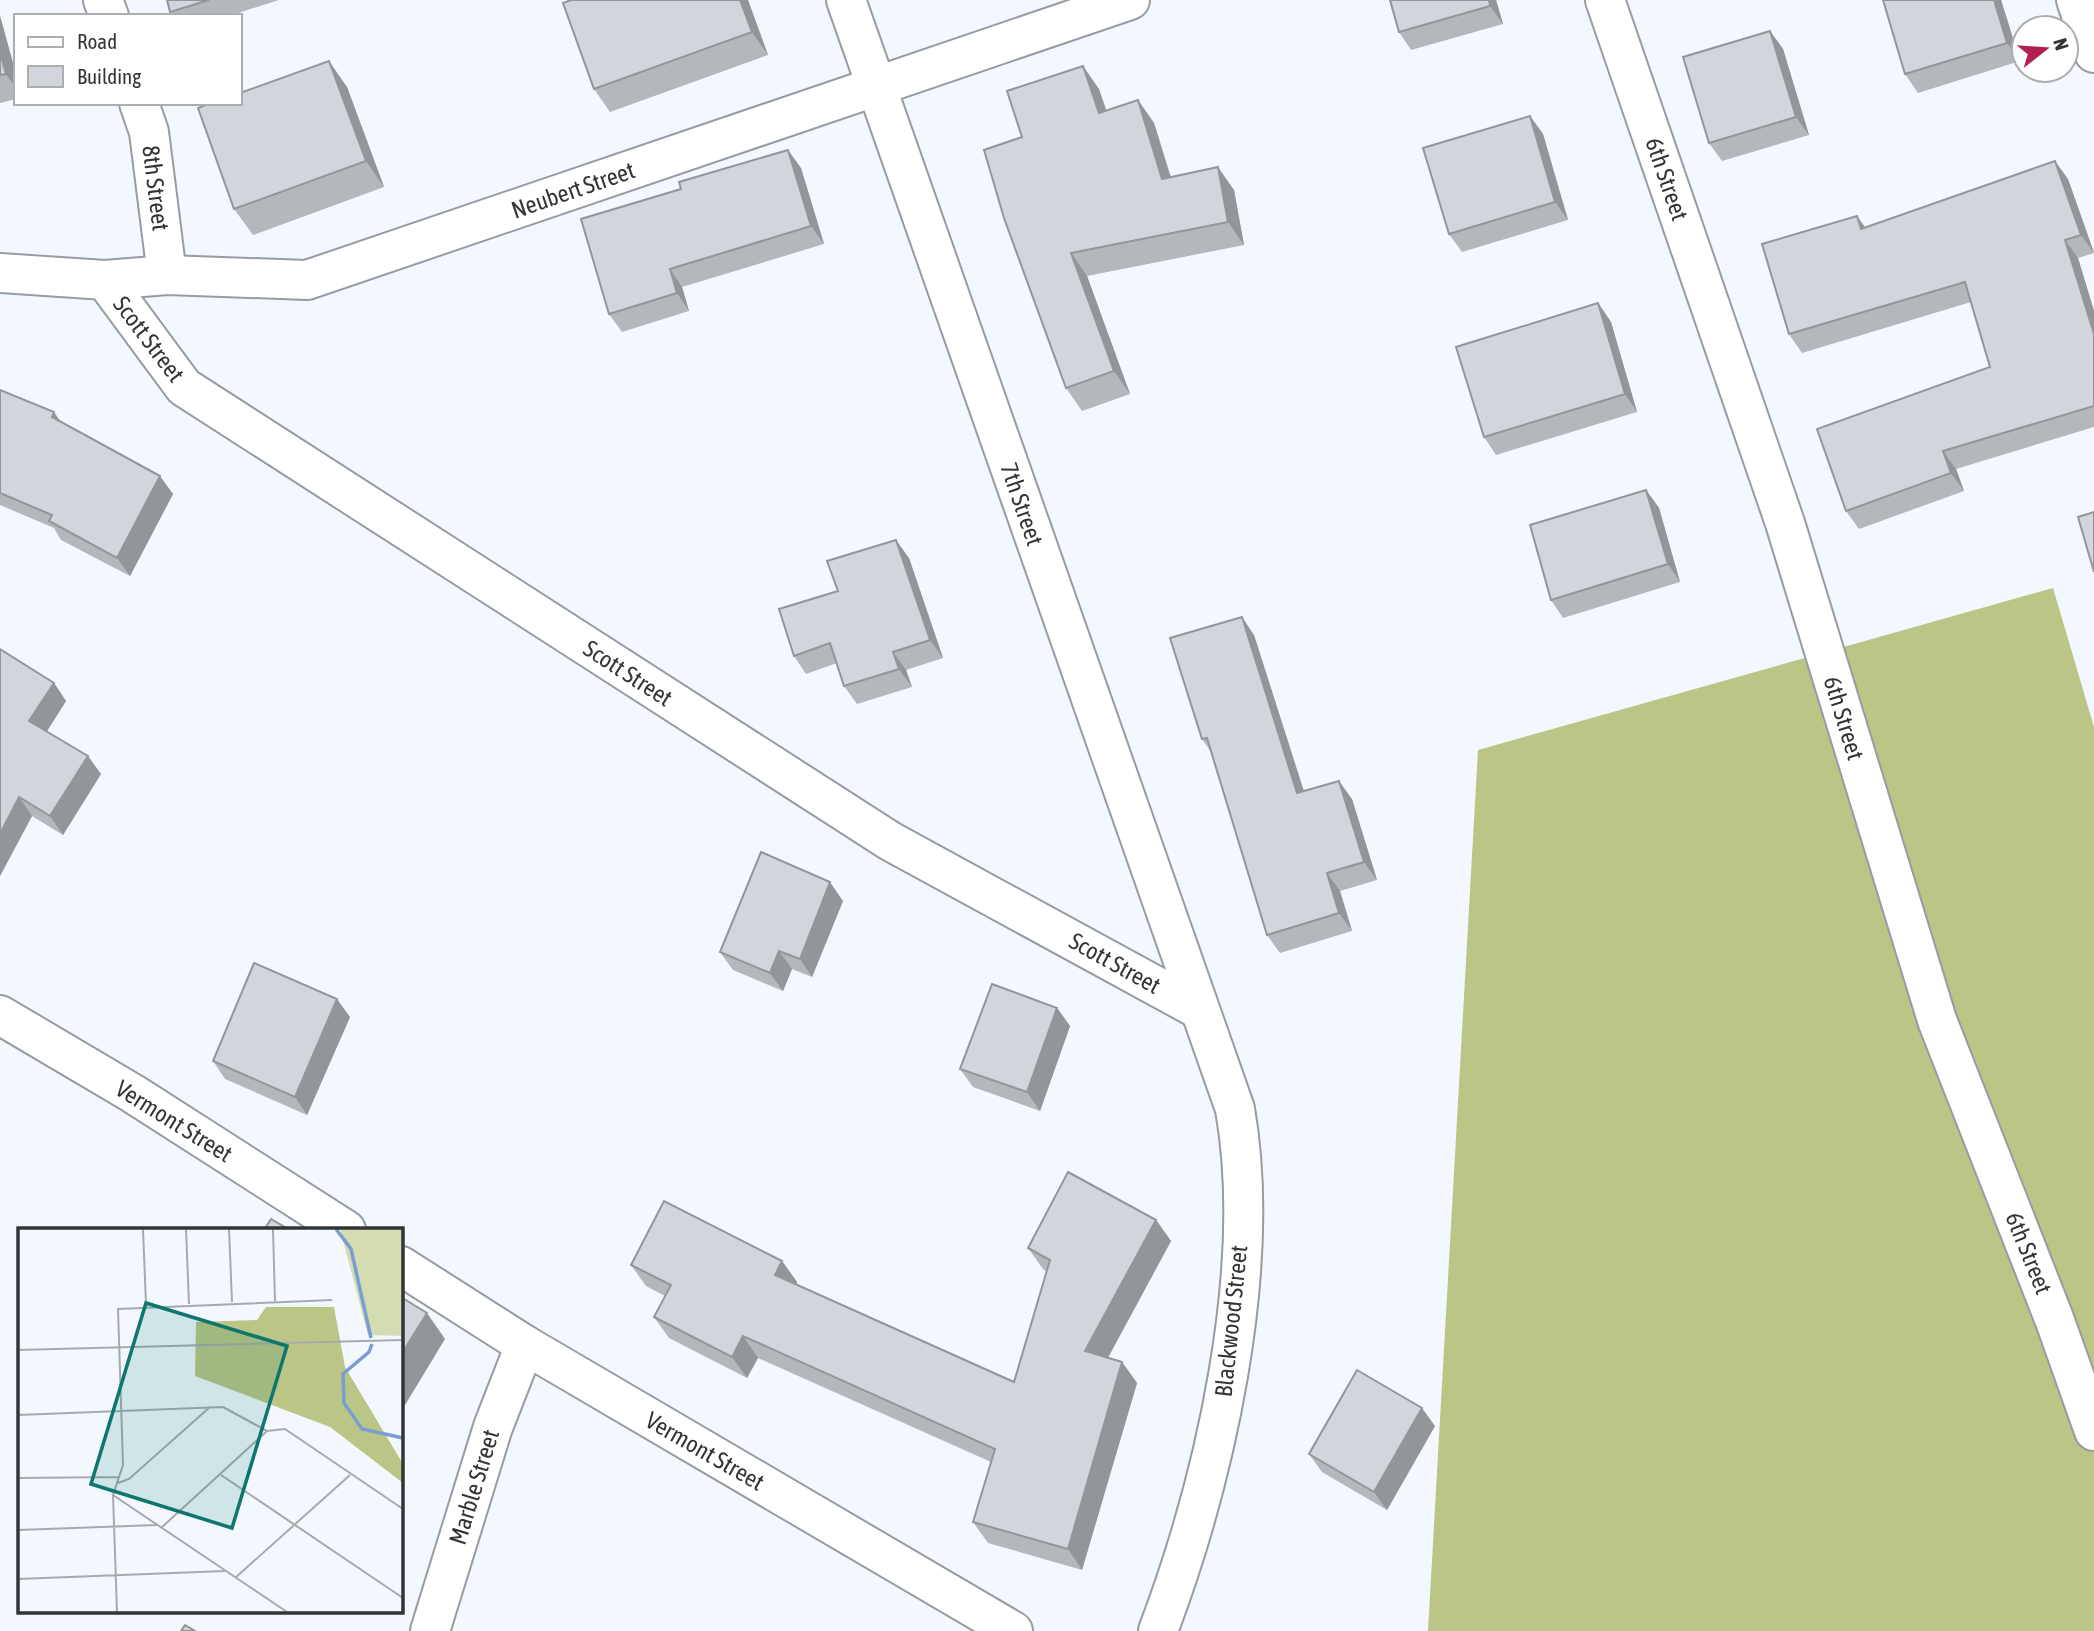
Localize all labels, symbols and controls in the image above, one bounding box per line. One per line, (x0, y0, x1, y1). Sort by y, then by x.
legend (14, 14, 242, 105)
north arrow (2010, 14, 2080, 84)
text: Road (77, 29, 117, 53)
text: N (2049, 35, 2073, 53)
text: Building (77, 64, 141, 88)
street label: 6th Street (1640, 134, 1694, 224)
street label: 8th Street (137, 144, 175, 232)
street label: Neubert Street (508, 156, 638, 224)
street label: Scott Street (108, 291, 190, 387)
street label: 7th Street (995, 459, 1049, 549)
street label: Scott Street (579, 634, 677, 712)
street label: 6th Street (1819, 673, 1869, 763)
street label: Scott Street (1065, 927, 1165, 999)
street label: Vermont Street (111, 1075, 237, 1167)
street label: 6th Street (2000, 1208, 2058, 1298)
inset map (18, 1228, 402, 1614)
street label: Blackwood Street (1210, 1244, 1252, 1398)
street label: Vermont Street (641, 1406, 769, 1496)
street label: Marble Street (444, 1426, 504, 1548)

